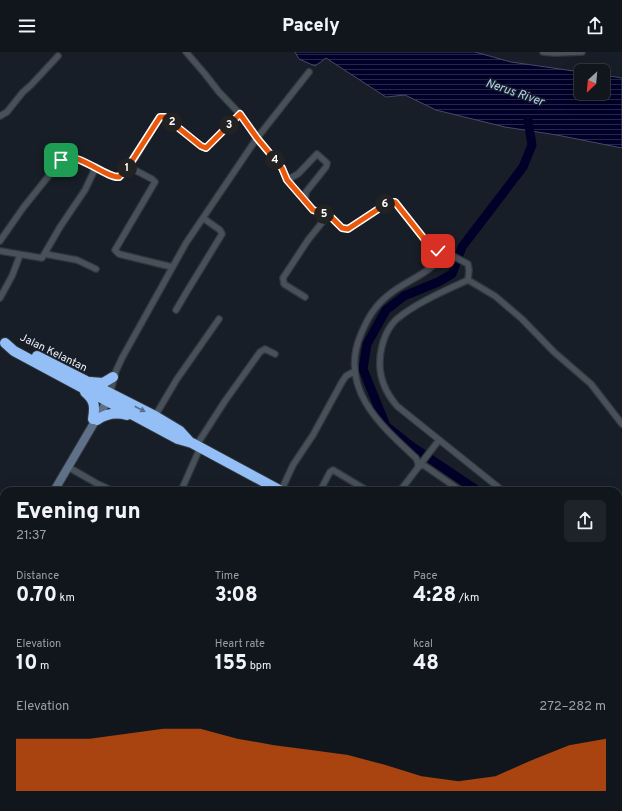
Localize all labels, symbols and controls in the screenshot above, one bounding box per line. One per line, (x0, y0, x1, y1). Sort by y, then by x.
icon: menu (16, 15, 38, 37)
text: Pacely (282, 15, 340, 38)
icon: share (584, 15, 606, 37)
north arrow (574, 64, 610, 100)
map controls (574, 64, 610, 100)
water label: Nerus River (483, 75, 547, 111)
pin: 2 (162, 112, 182, 132)
text: 2 (169, 115, 175, 129)
pin: 3 (219, 115, 239, 135)
text: 3 (226, 118, 232, 132)
pin (44, 143, 78, 177)
icon: arrive (50, 149, 72, 171)
pin: 4 (265, 150, 285, 170)
text: 4 (271, 153, 279, 167)
pin: 1 (117, 158, 137, 178)
text: 1 (125, 161, 129, 175)
pin: 6 (375, 194, 395, 214)
text: 6 (382, 197, 388, 211)
pin: 5 (314, 204, 334, 224)
text: 5 (321, 207, 327, 221)
pin (421, 234, 455, 268)
icon: check (427, 240, 449, 262)
street label: Jalan Kelantan (18, 331, 90, 375)
one-way arrow (135, 405, 146, 412)
text: Evening run (16, 499, 141, 526)
button: share (564, 500, 606, 542)
text: 21:37 (16, 528, 46, 544)
text: Distance (16, 569, 59, 583)
text: Time (215, 569, 239, 583)
text: Pace (413, 569, 438, 583)
text: 0.70 (16, 583, 57, 609)
text: 3:08 (215, 583, 258, 609)
text: 4:28 (413, 583, 456, 609)
text: km (57, 591, 75, 605)
text: /km (456, 591, 479, 605)
text: Elevation (16, 637, 61, 651)
text: Heart rate (215, 637, 265, 651)
text: kcal (413, 637, 433, 651)
text: 10 (16, 651, 37, 677)
text: 155 (215, 651, 247, 677)
text: 48 (413, 651, 439, 677)
text: m (37, 659, 49, 673)
text: bpm (247, 659, 271, 673)
text: Elevation (16, 699, 69, 715)
text: 272–282 m (539, 699, 606, 715)

